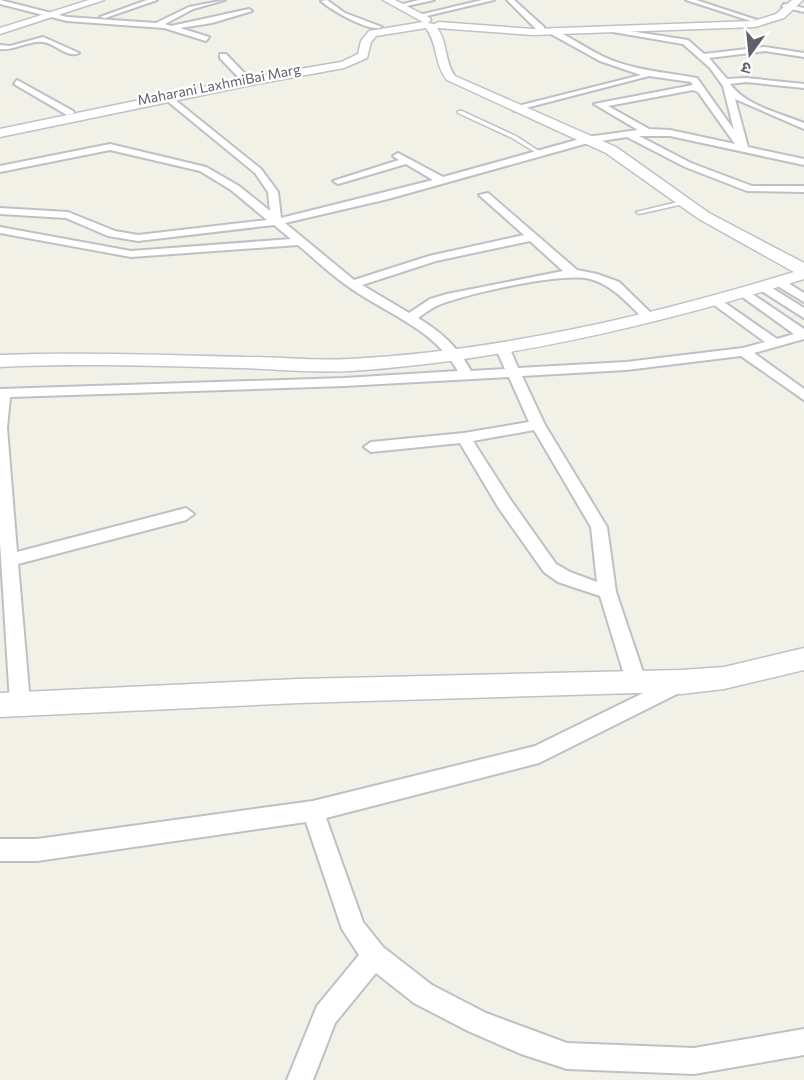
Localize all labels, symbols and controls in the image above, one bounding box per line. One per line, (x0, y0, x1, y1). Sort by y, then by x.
north arrow (720, 24, 780, 84)
text: उ (738, 58, 753, 79)
street label: Maharani LaxhmiBai Marg (136, 60, 303, 108)

